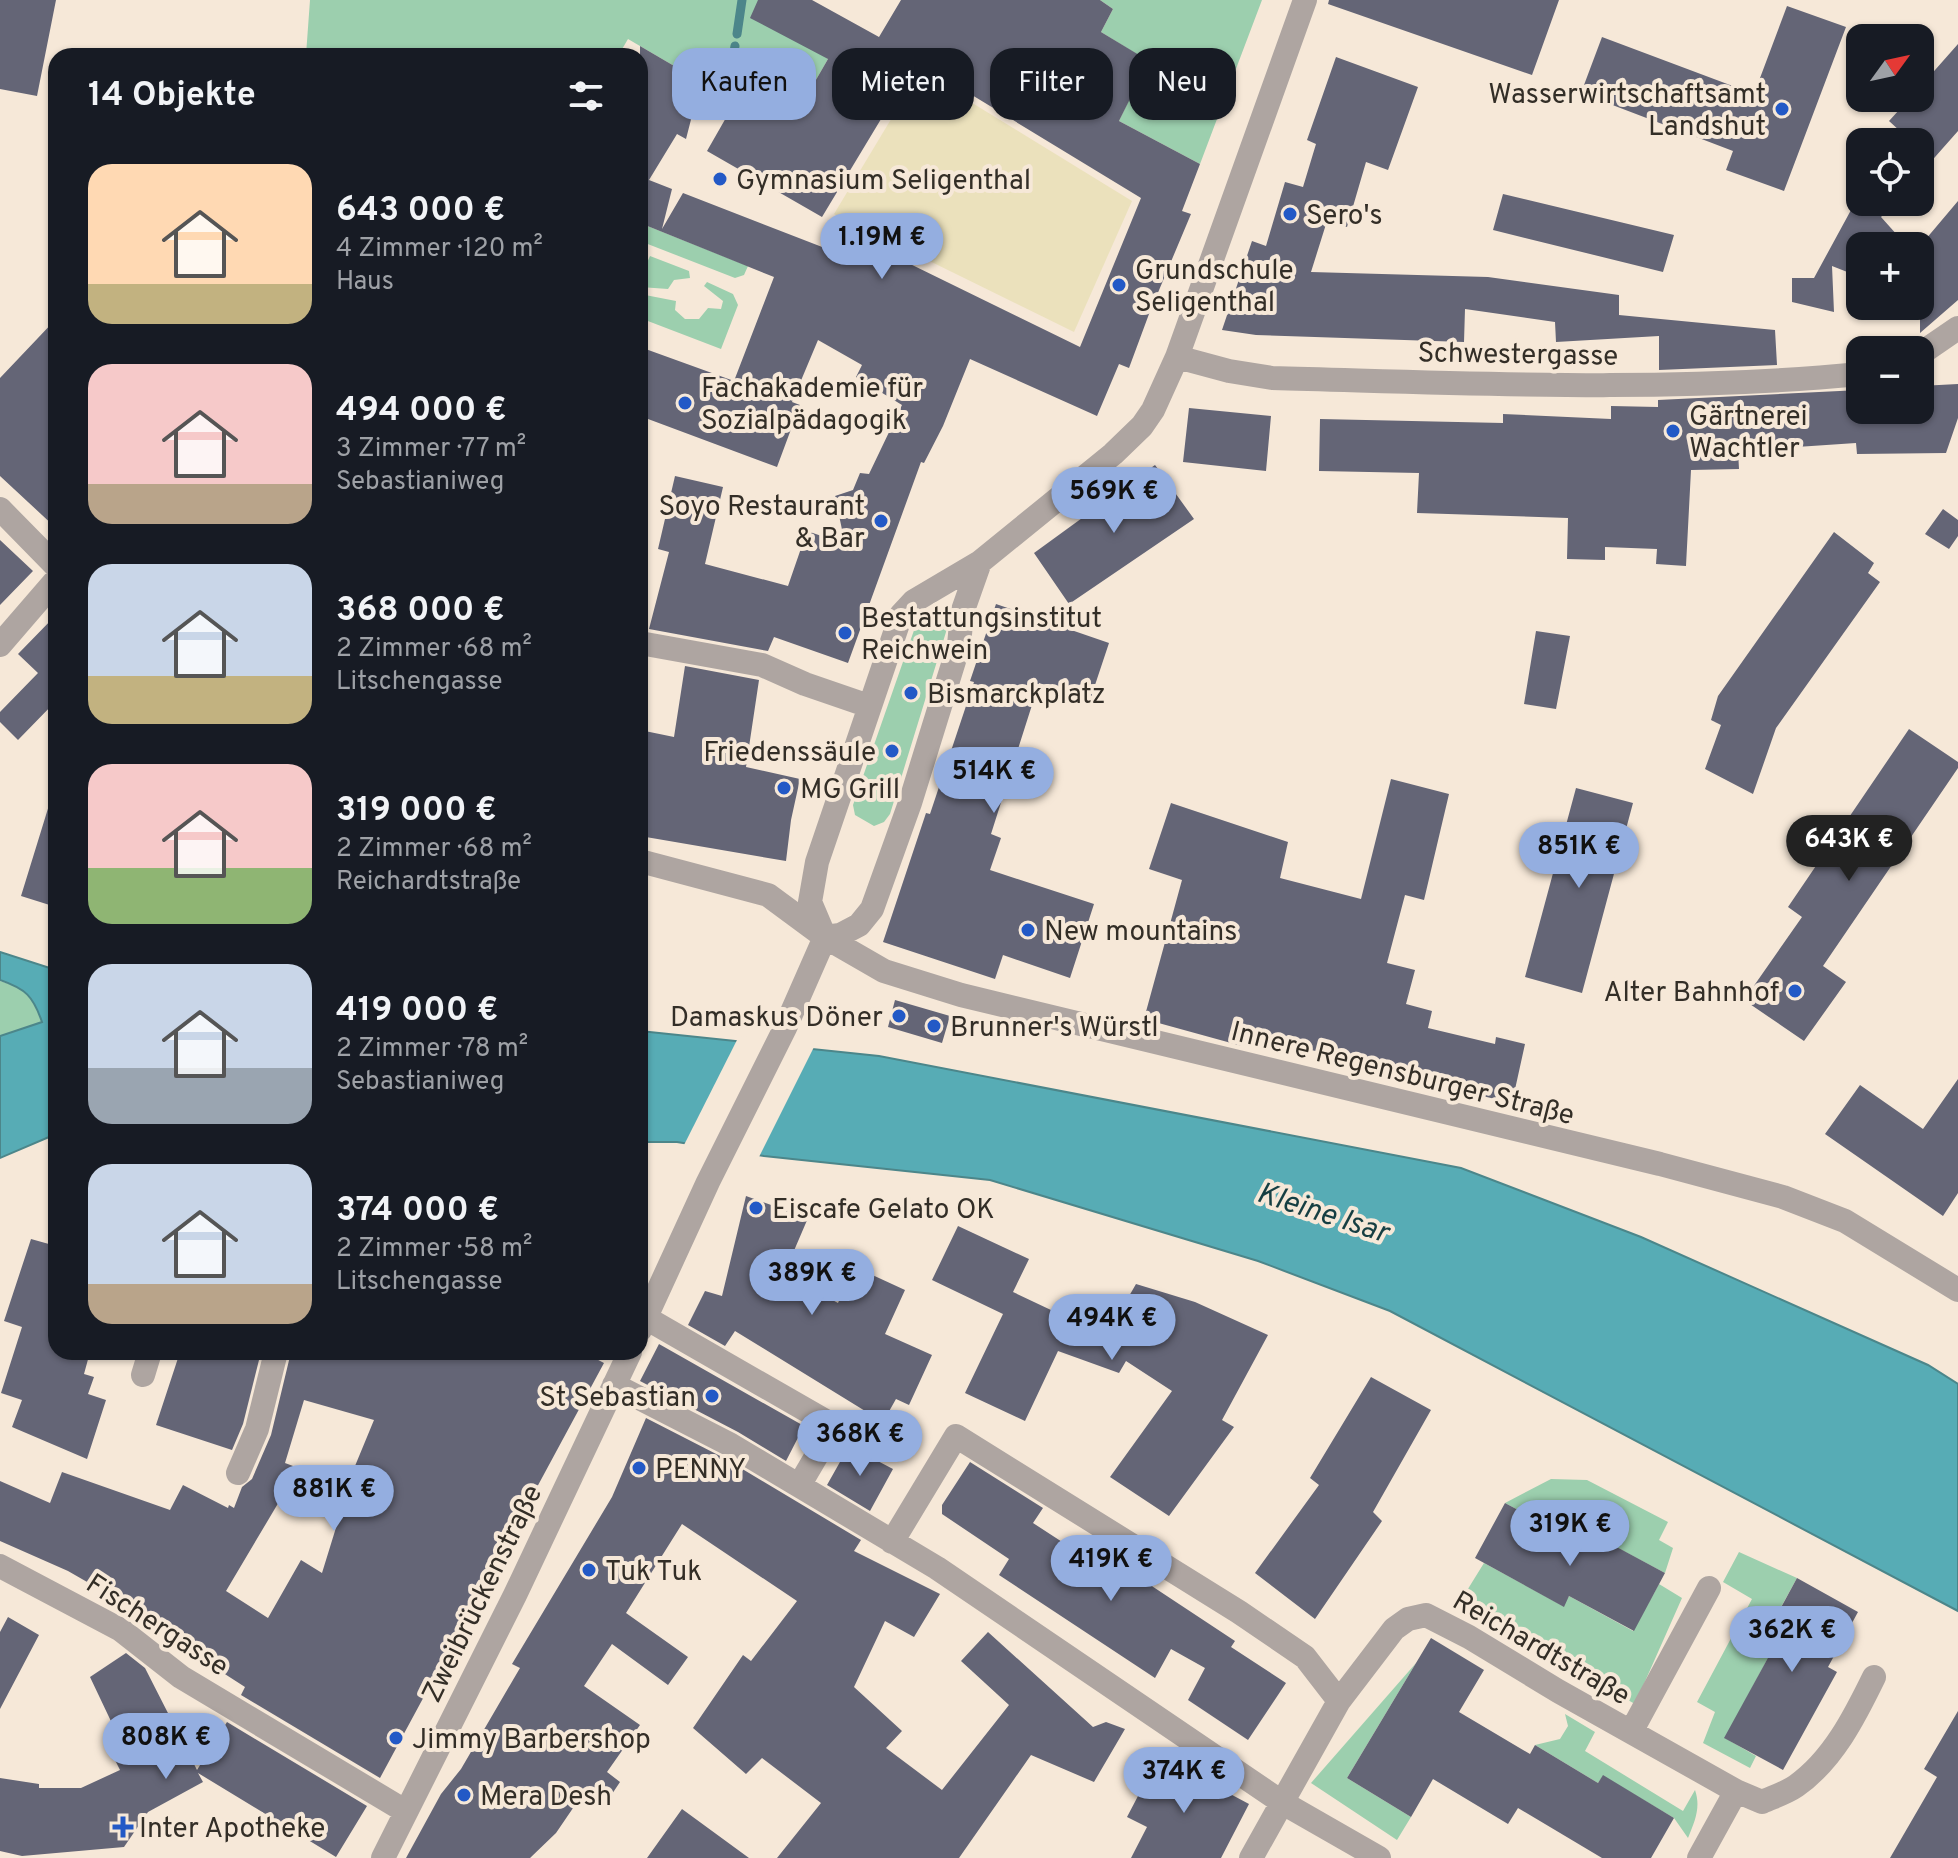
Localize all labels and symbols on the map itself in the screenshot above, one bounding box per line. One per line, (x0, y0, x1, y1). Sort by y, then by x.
north arrow (1846, 24, 1934, 112)
place label: Wasserwirtschaftsamt Landshut (1488, 78, 1766, 146)
marker: Wasserwirtschaftsamt Landshut (1773, 100, 1791, 118)
place label: Gymnasium Seligenthal (736, 164, 1031, 200)
marker: Gymnasium Seligenthal (711, 170, 729, 188)
place label: Sero's (1306, 199, 1383, 235)
marker: Sero's (1281, 205, 1299, 223)
pin: 1.19M € (808, 213, 956, 281)
place label: Grundschule Seligenthal (1135, 254, 1294, 322)
marker: Grundschule Seligenthal (1110, 276, 1128, 294)
street label: Schwestergasse (1417, 336, 1619, 376)
place label: Fachakademie für Sozialpädagogik (701, 372, 923, 440)
marker: Fachakademie für Sozialpädagogik (676, 394, 694, 412)
place label: Gärtnerei Wachtler (1689, 400, 1808, 468)
marker: Gärtnerei Wachtler (1664, 422, 1682, 440)
pin: 569K € (1049, 467, 1179, 535)
place label: Soyo Restaurant & Bar (658, 490, 865, 558)
marker: Soyo Restaurant & Bar (872, 512, 890, 530)
place label: Bestattungsinstitut Reichwein (861, 602, 1102, 670)
marker: Bestattungsinstitut Reichwein (836, 624, 854, 642)
place label: Bismarckplatz (927, 678, 1106, 714)
marker: Bismarckplatz (902, 684, 920, 702)
place label: Friedenssäule (703, 736, 876, 772)
marker: Friedenssäule (883, 742, 901, 760)
pin: 514K € (929, 747, 1059, 815)
place label: MG Grill (800, 773, 900, 809)
marker: MG Grill (775, 779, 793, 797)
pin: 643K € (1784, 815, 1914, 883)
pin: 851K € (1514, 822, 1644, 890)
place label: New mountains (1044, 915, 1237, 951)
marker: New mountains (1019, 921, 1037, 939)
place label: Alter Bahnhof (1603, 976, 1779, 1012)
marker: Alter Bahnhof (1786, 982, 1804, 1000)
place label: Damaskus Döner (670, 1001, 883, 1037)
marker: Damaskus Döner (890, 1007, 908, 1025)
place label: Brunner's Würstl (950, 1011, 1159, 1047)
street label: Innere Regensburger Straße (1227, 1015, 1578, 1135)
marker: Brunner's Würstl (925, 1017, 943, 1035)
water label: Kleine Isar (1252, 1176, 1395, 1254)
place label: Eiscafe Gelato OK (772, 1193, 995, 1229)
marker: Eiscafe Gelato OK (747, 1199, 765, 1217)
pin: 389K € (747, 1249, 877, 1317)
pin: 494K € (1047, 1294, 1177, 1362)
place label: St Sebastian (539, 1381, 696, 1417)
marker: St Sebastian (703, 1387, 721, 1405)
pin: 368K € (795, 1410, 925, 1478)
place label: PENNY (655, 1453, 746, 1489)
marker: PENNY (630, 1459, 648, 1477)
pin: 881K € (269, 1465, 399, 1533)
street label: Zweibrückenstraße (415, 1480, 552, 1709)
pin: 319K € (1505, 1500, 1635, 1568)
pin: 419K € (1046, 1535, 1176, 1603)
place label: Tuk Tuk (605, 1555, 702, 1591)
marker: Tuk Tuk (580, 1561, 598, 1579)
street label: Fischergasse (78, 1567, 235, 1686)
street label: Reichardtstraße (1445, 1584, 1636, 1715)
pin: 362K € (1727, 1606, 1857, 1674)
pin: 808K € (101, 1713, 231, 1781)
place label: Jimmy Barbershop (412, 1723, 651, 1759)
marker: Jimmy Barbershop (387, 1729, 405, 1747)
pin: 374K € (1119, 1747, 1249, 1815)
place label: Mera Desh (480, 1780, 612, 1816)
marker: Mera Desh (455, 1786, 473, 1804)
place label: Inter Apotheke (139, 1812, 325, 1848)
marker: Inter Apotheke (114, 1818, 132, 1836)

